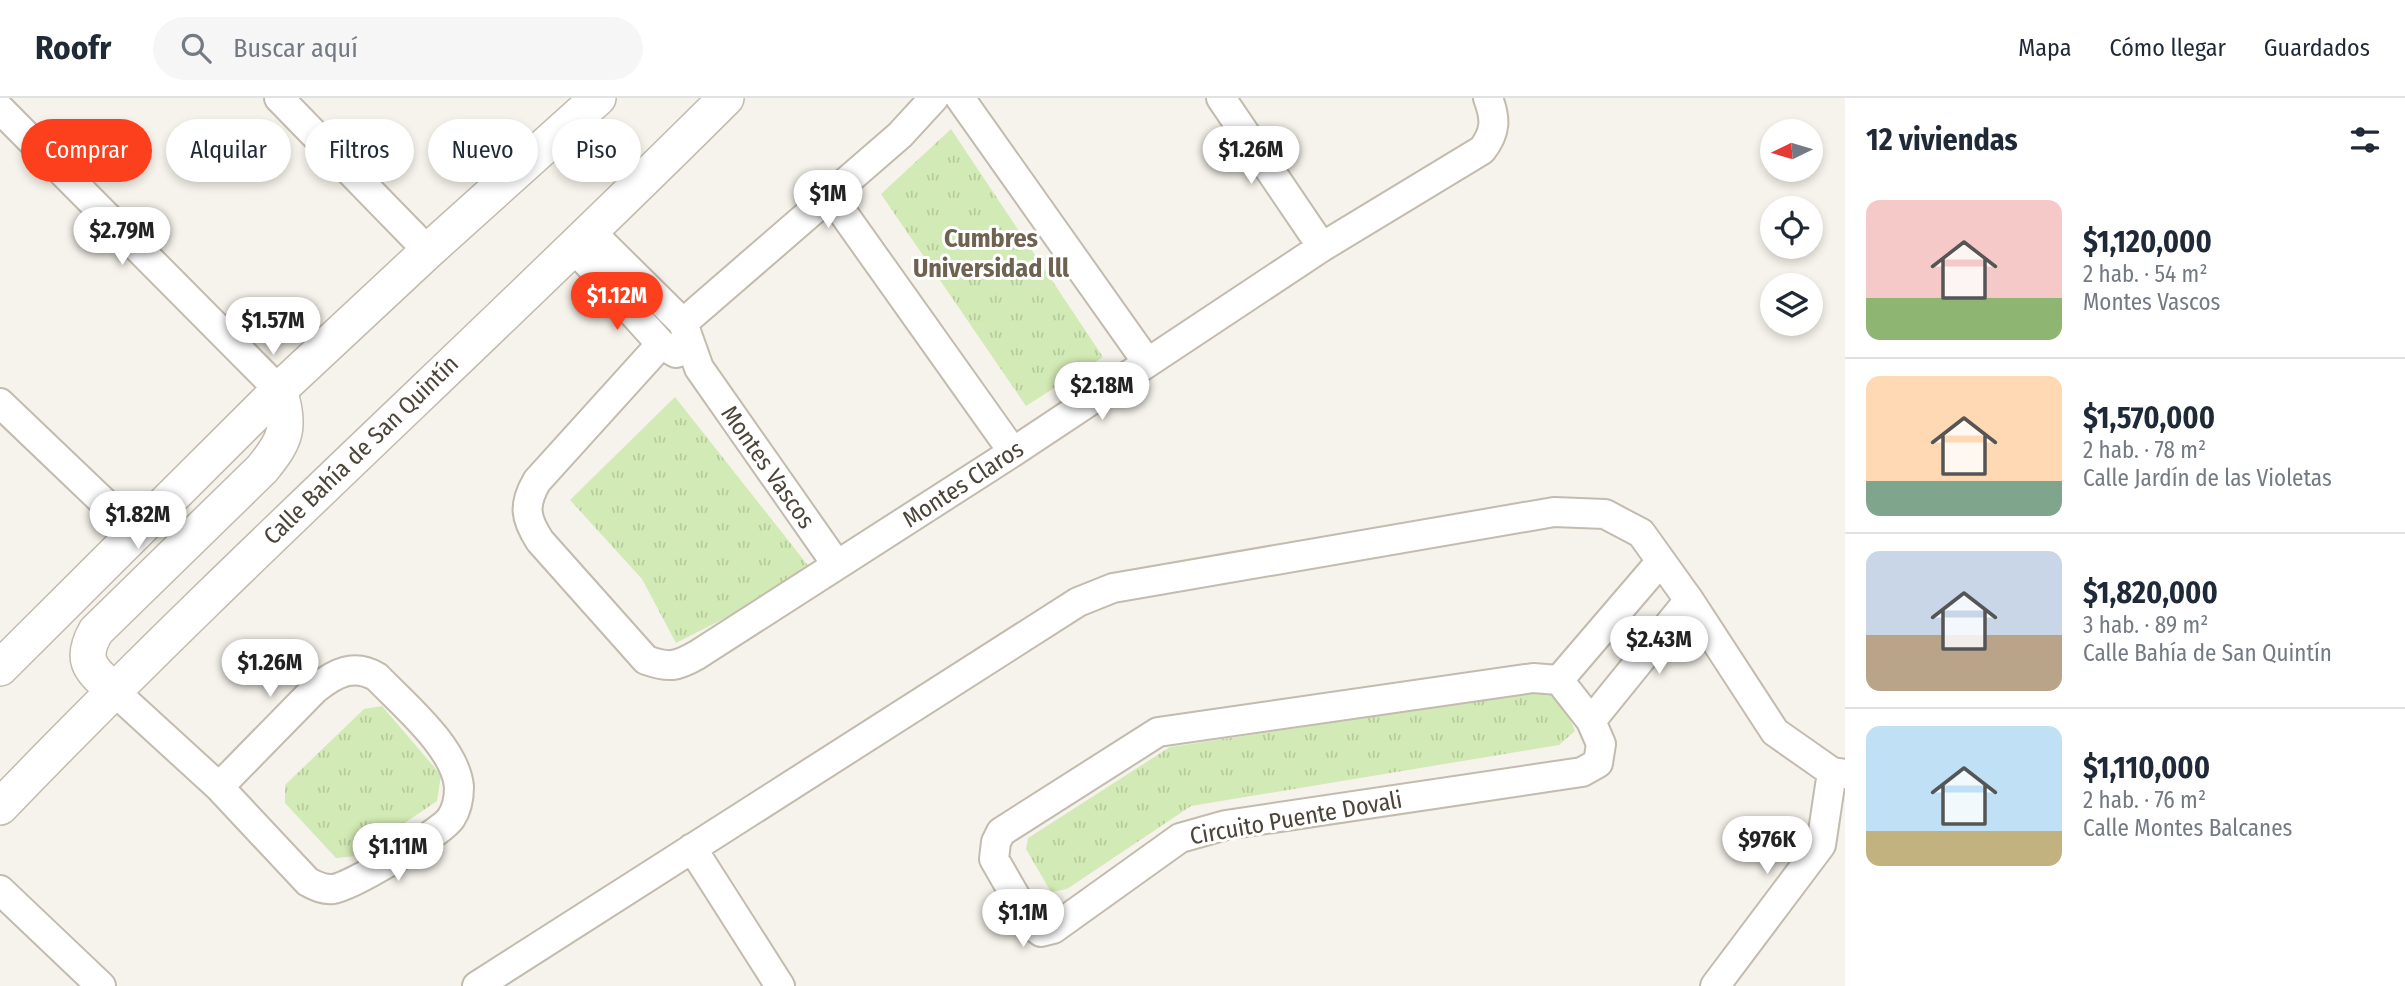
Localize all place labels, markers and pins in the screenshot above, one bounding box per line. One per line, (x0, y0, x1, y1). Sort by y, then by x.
pin: $1.26M (1194, 126, 1308, 186)
pin: $1M (794, 170, 862, 230)
pin: $2.79M (65, 208, 179, 267)
pin: $1.12M (560, 272, 674, 332)
pin: $1.57M (216, 298, 330, 357)
pin: $2.18M (1045, 362, 1159, 422)
pin: $1.82M (81, 491, 195, 551)
pin: $2.43M (1602, 616, 1716, 676)
pin: $1.26M (213, 640, 327, 699)
pin: $976K (1718, 816, 1816, 876)
pin: $1.11M (341, 824, 455, 883)
pin: $1.1M (974, 890, 1072, 949)

